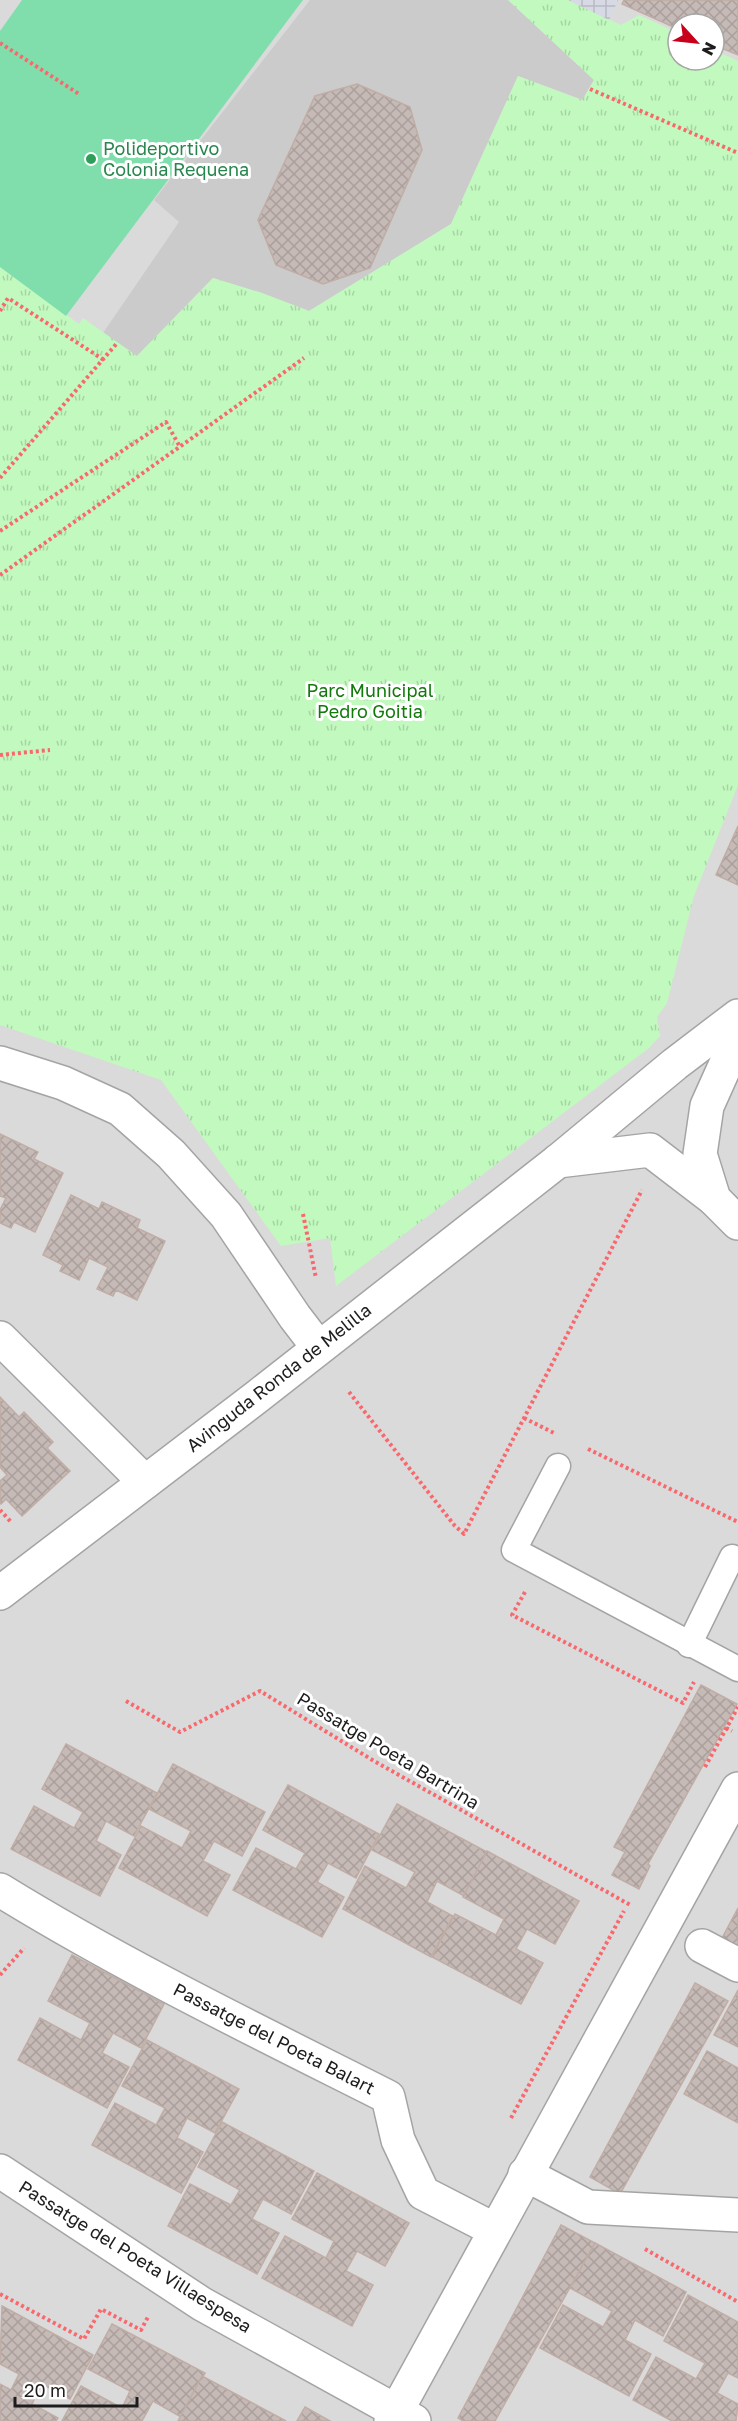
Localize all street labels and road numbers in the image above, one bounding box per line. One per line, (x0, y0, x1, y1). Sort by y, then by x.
street label: Avinguda Ronda de Melilla (182, 1298, 375, 1456)
street label: Passatge Poeta Bartrina (293, 1687, 484, 1813)
street label: Passatge del Poeta Balart (170, 1978, 379, 2099)
street label: Passatge del Poeta Villaespesa (15, 2175, 256, 2337)

